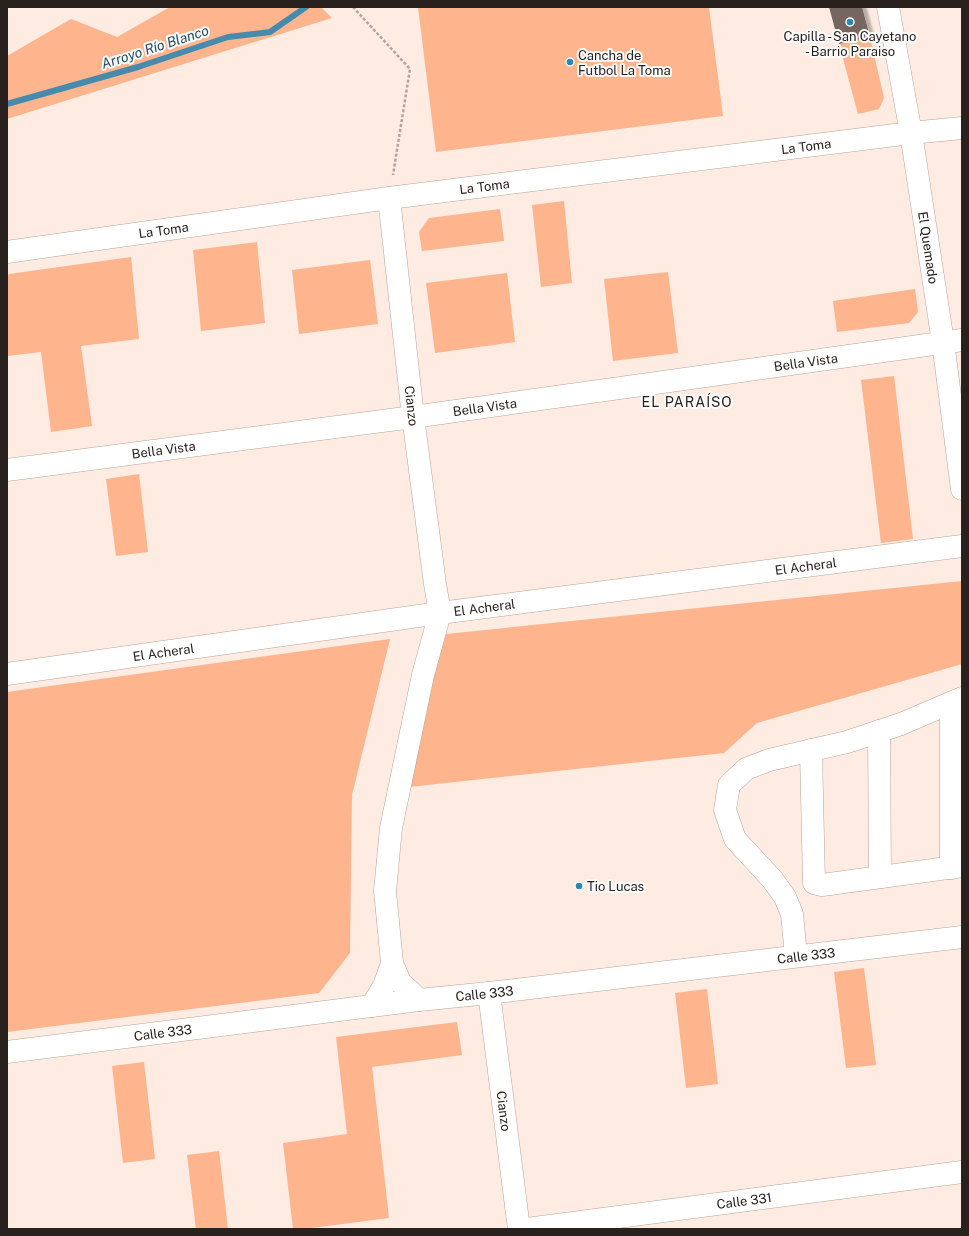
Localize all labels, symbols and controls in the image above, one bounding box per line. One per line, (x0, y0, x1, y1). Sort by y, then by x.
marker: Capilla - San Cayetano - Barrio Paraiso (845, 17, 855, 27)
water label: Arroyo Río Blanco (99, 22, 211, 72)
place label: Capilla - San Cayetano - Barrio Paraiso (784, 29, 916, 59)
place label: Cancha de Futbol La Toma (578, 48, 671, 78)
marker: Cancha de Futbol La Toma (565, 57, 575, 67)
street label: La Toma (780, 136, 832, 157)
street label: La Toma (459, 176, 510, 197)
street label: El Quemado (915, 210, 941, 285)
street label: La Toma (138, 219, 189, 241)
street label: Bella Vista (773, 351, 839, 374)
street label: Cianzo (402, 385, 421, 427)
district label: EL PARAÍSO (641, 393, 733, 410)
street label: Bella Vista (452, 396, 518, 419)
street label: Bella Vista (131, 438, 197, 462)
street label: El Acheral (774, 555, 838, 578)
street label: El Acheral (453, 596, 516, 619)
street label: El Acheral (132, 641, 195, 664)
place label: Tio Lucas (587, 879, 644, 894)
marker: Tio Lucas (574, 881, 584, 891)
street label: Calle 333 (776, 945, 836, 967)
street label: Calle 333 (455, 983, 514, 1004)
street label: Calle 333 (133, 1022, 193, 1044)
street label: Cianzo (494, 1090, 513, 1132)
street label: Calle 331 (716, 1190, 773, 1212)

